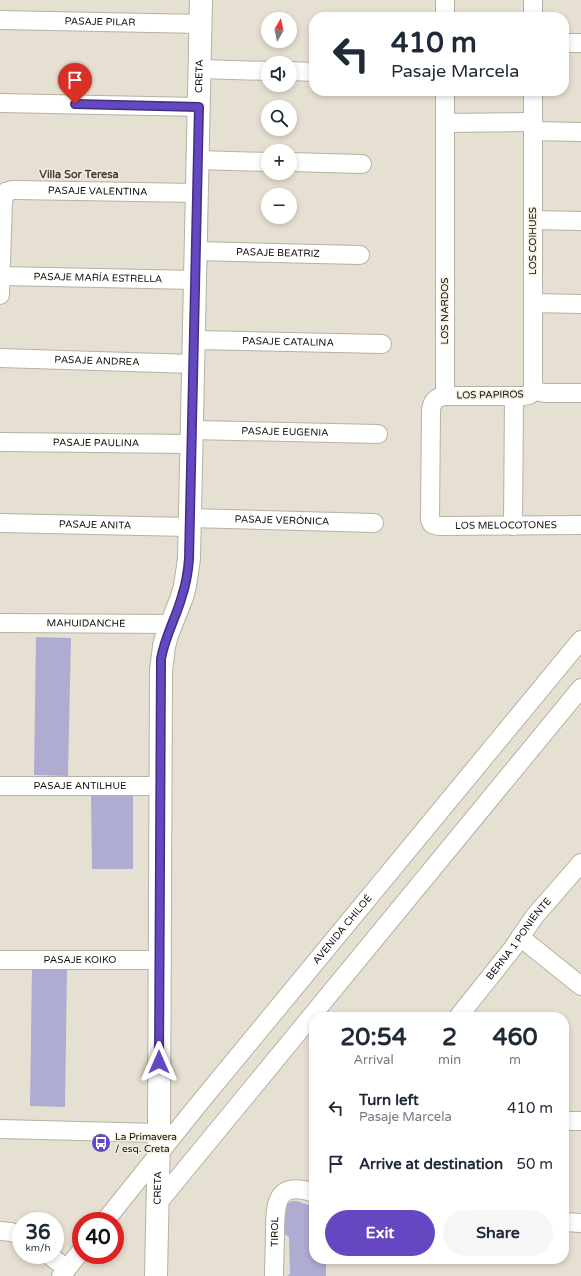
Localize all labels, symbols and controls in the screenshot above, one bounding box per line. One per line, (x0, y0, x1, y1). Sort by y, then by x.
north arrow (261, 12, 297, 48)
map controls (261, 12, 297, 224)
street label: PASAJE PILAR (64, 15, 135, 29)
text: 410 m (391, 26, 477, 60)
icon: left (325, 28, 377, 80)
button: sound (261, 56, 297, 92)
street label: CRETA (193, 59, 206, 93)
text: Pasaje Marcela (391, 60, 519, 82)
pin (58, 63, 92, 104)
icon: arrive (64, 69, 86, 91)
button: search (261, 100, 297, 136)
button: + (261, 144, 297, 180)
district label: Villa Sor Teresa (39, 168, 119, 181)
street label: PASAJE VALENTINA (48, 185, 148, 198)
button: − (261, 188, 297, 224)
street label: LOS COIHUES (527, 207, 539, 275)
street label: PASAJE BEATRIZ (236, 246, 320, 260)
street label: PASAJE MARÍA ESTRELLA (33, 271, 163, 285)
street label: LOS NARDOS (439, 277, 451, 345)
street label: PASAJE CATALINA (242, 335, 334, 349)
street label: PASAJE ANDREA (54, 354, 140, 368)
street label: LOS PAPIROS (456, 388, 524, 402)
street label: PASAJE EUGENIA (241, 425, 329, 439)
street label: PASAJE PAULINA (53, 437, 139, 449)
street label: PASAJE VERÓNICA (234, 513, 330, 528)
street label: PASAJE ANITA (59, 518, 131, 532)
street label: LOS MELOCOTONES (455, 519, 557, 532)
street label: MAHUIDANCHE (46, 617, 126, 630)
street label: PASAJE ANTILHUE (34, 780, 126, 792)
street label: AVENIDA CHILOÉ (310, 892, 375, 967)
street label: BERNA 1 PONIENTE (484, 895, 554, 982)
street label: PASAJE KOIKO (44, 954, 116, 966)
text: 20:54 (340, 1023, 407, 1052)
text: 2 (442, 1023, 457, 1052)
text: 460 (492, 1023, 538, 1052)
position arrow (138, 1041, 180, 1083)
text: Arrival (353, 1052, 394, 1068)
text: min (438, 1052, 461, 1068)
text: m (509, 1052, 521, 1068)
text: Turn left (359, 1091, 419, 1109)
icon: left (325, 1097, 347, 1119)
text: 410 m (507, 1099, 553, 1117)
text: Pasaje Marcela (359, 1109, 452, 1125)
place label: La Primavera / esq. Creta (115, 1131, 177, 1155)
bus stop icon: La Primavera / esq. Creta (90, 1132, 112, 1154)
icon: arrive (325, 1153, 347, 1175)
text: Arrive at destination (359, 1155, 503, 1173)
text: 50 m (516, 1155, 553, 1173)
street label: CRETA (151, 1171, 164, 1205)
button: Exit (325, 1210, 435, 1256)
button: Share (443, 1210, 553, 1256)
speed limit sign: 40 (72, 1212, 124, 1264)
street label: TIROL (269, 1216, 281, 1247)
text: 36 (25, 1221, 51, 1245)
text: km/h (25, 1242, 51, 1254)

